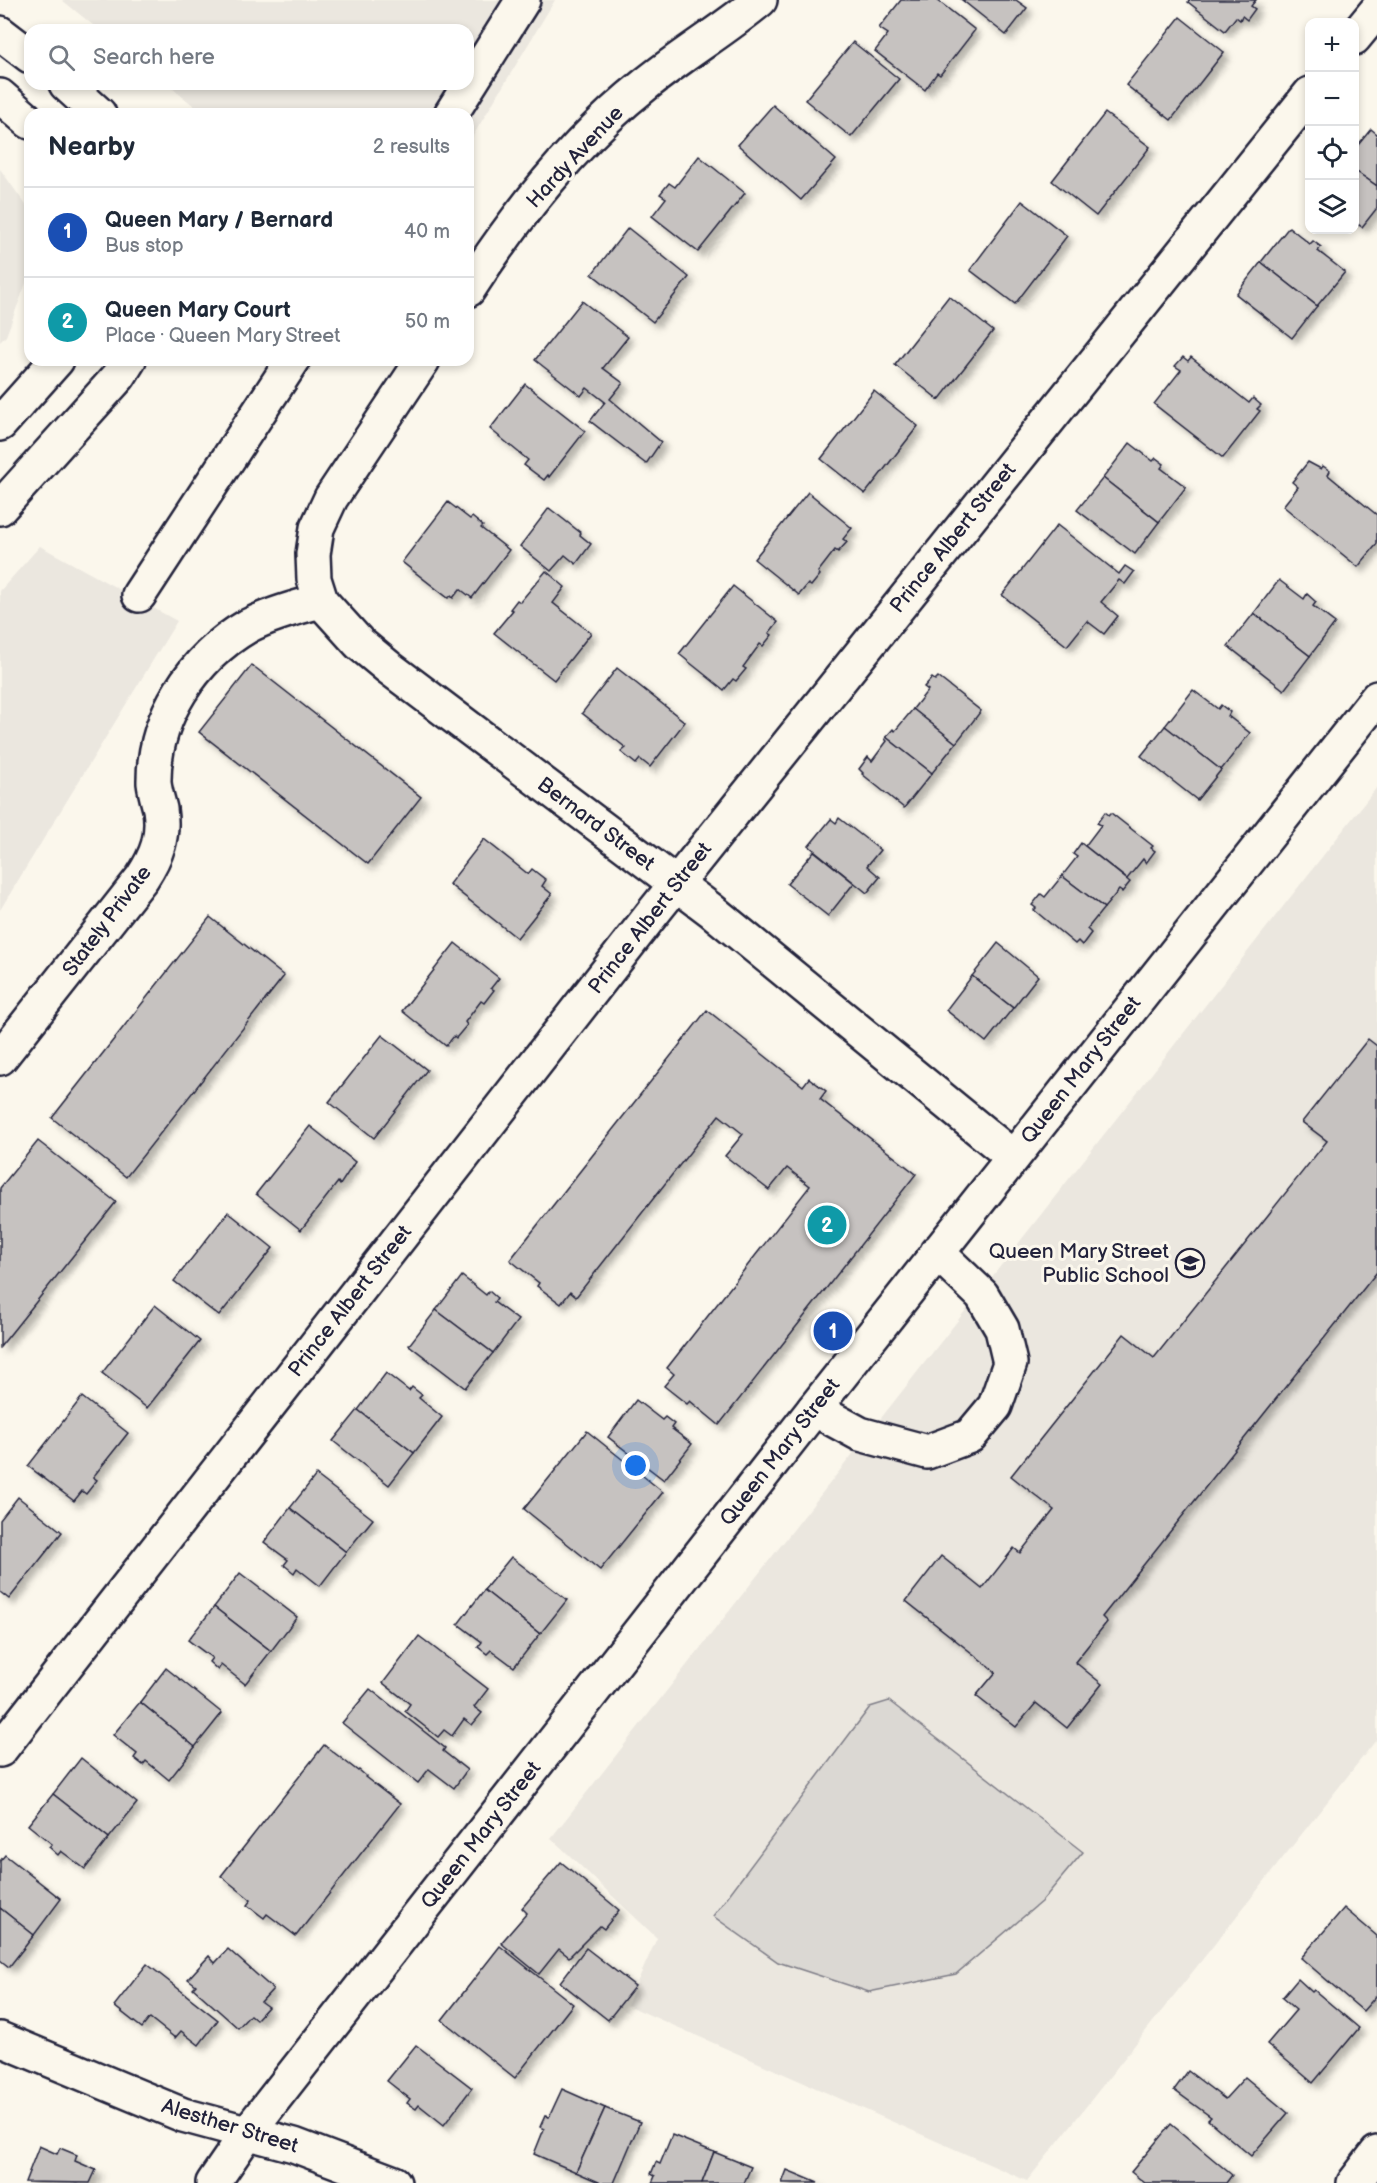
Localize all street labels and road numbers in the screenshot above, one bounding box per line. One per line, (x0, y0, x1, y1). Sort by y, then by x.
street label: Hardy Avenue (521, 101, 629, 213)
street label: Prince Albert Street (885, 458, 1022, 618)
street label: Bernard Street (532, 772, 660, 877)
street label: Prince Albert Street (583, 837, 717, 999)
street label: Stately Private (57, 861, 157, 981)
street label: Queen Mary Street (1016, 991, 1147, 1149)
street label: Prince Albert Street (283, 1220, 417, 1382)
street label: Queen Mary Street (715, 1373, 846, 1531)
street label: Queen Mary Street (416, 1756, 547, 1914)
street label: Alesther Street (159, 2093, 302, 2159)

